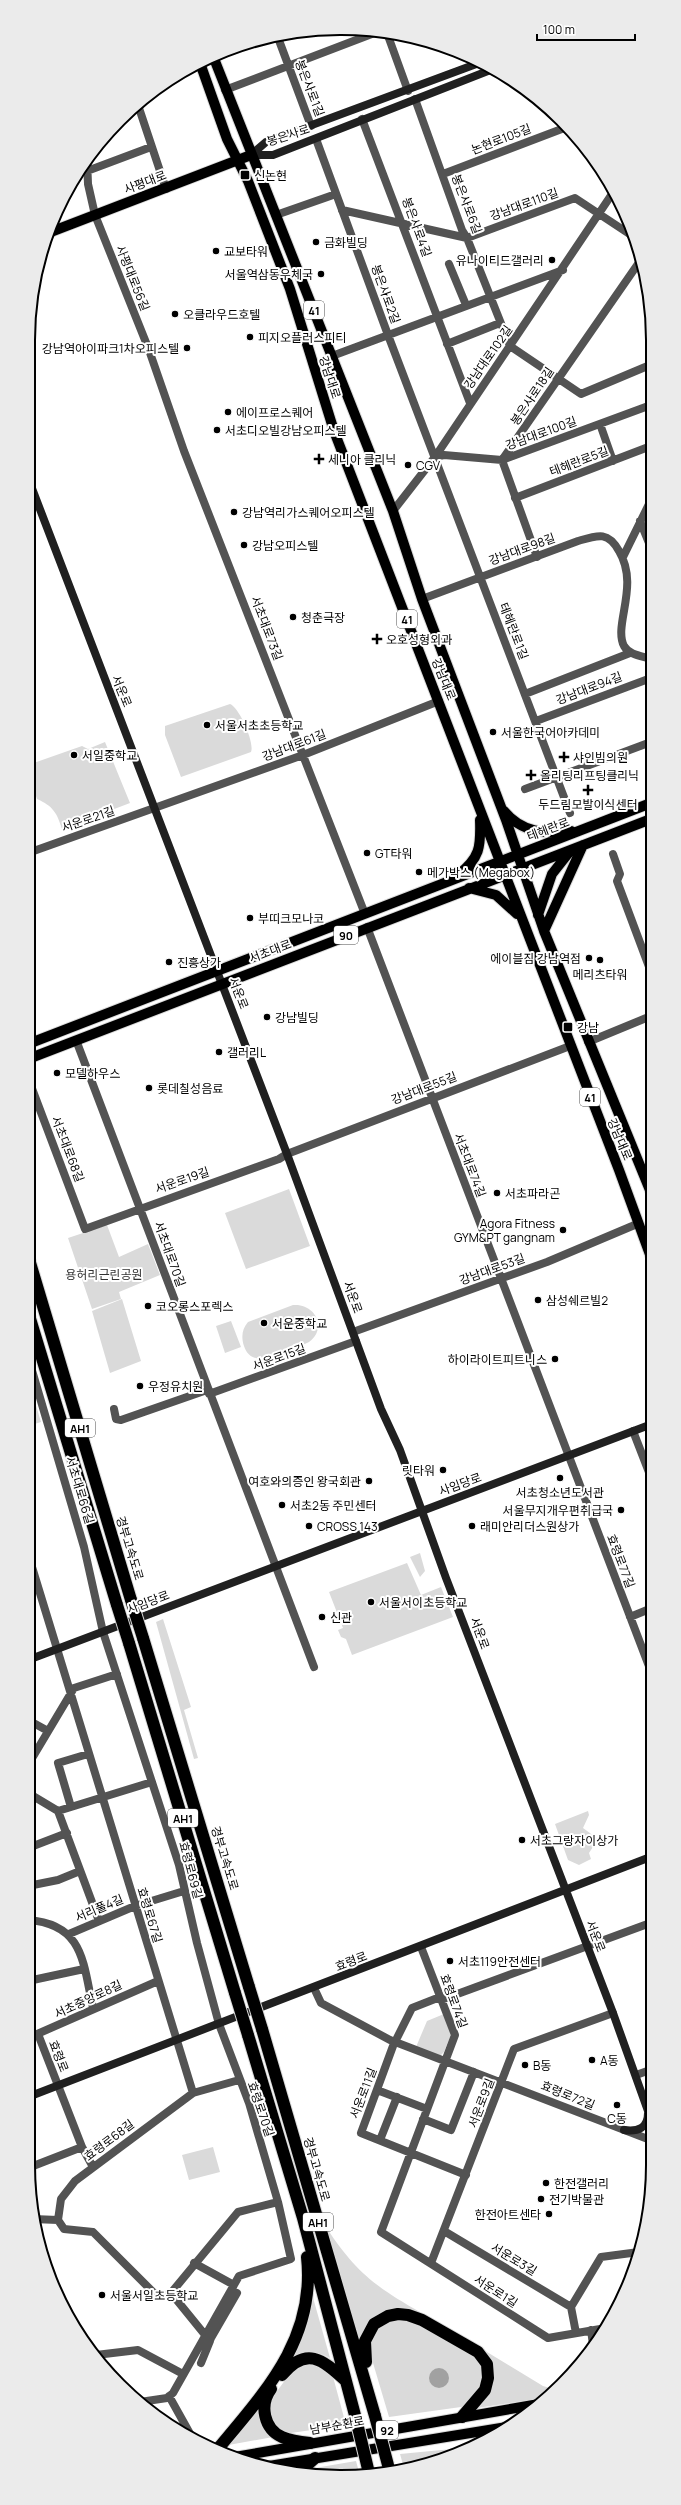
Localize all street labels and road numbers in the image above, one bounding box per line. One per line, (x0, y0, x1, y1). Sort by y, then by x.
street label: 봉은사로1길 (291, 57, 329, 119)
street label: 봉은사로 (264, 120, 312, 150)
street label: 논현로105길 (469, 120, 533, 158)
street label: 사평대로 (121, 166, 169, 198)
street label: 봉은사로6길 (448, 172, 486, 236)
street label: 강남대로110길 (487, 184, 561, 224)
street label: 봉은사로4길 (398, 195, 436, 259)
street label: 사평대로56길 (112, 243, 154, 313)
street label: 봉은사로2길 (367, 262, 405, 326)
road number: 41 (304, 301, 324, 319)
street label: 강남대로102길 (460, 322, 516, 392)
street label: 강남대로 (315, 353, 345, 401)
street label: 봉은사로18길 (506, 364, 558, 428)
street label: 강남대로100길 (503, 412, 579, 454)
street label: 테헤란로5길 (547, 442, 611, 480)
street label: 강남대로98길 (486, 529, 558, 569)
street label: 서초대로73길 (247, 593, 287, 663)
street label: 테헤란로1길 (495, 600, 533, 662)
road number: 41 (397, 610, 417, 628)
street label: 강남대로 (428, 655, 460, 703)
street label: 강남대로94길 (553, 668, 625, 708)
street label: 서운로 (108, 672, 136, 710)
street label: 강남대로61길 (260, 725, 328, 765)
street label: 서운로21길 (59, 802, 117, 836)
street label: 테헤란로 (524, 813, 572, 845)
road number: 90 (334, 926, 358, 944)
street label: 서초대로 (246, 935, 294, 967)
street label: 서운로 (225, 974, 253, 1012)
street label: 강남대로55길 (389, 1068, 459, 1108)
road number: 41 (580, 1088, 600, 1106)
street label: 서초대로68길 (48, 1113, 88, 1185)
street label: 강남대로 (604, 1115, 636, 1163)
street label: 서초대로74길 (450, 1130, 490, 1200)
street label: 서운로19길 (153, 1163, 211, 1197)
street label: 서초대로70길 (150, 1219, 190, 1289)
street label: 강남대로53길 (457, 1249, 527, 1289)
street label: 서운로 (339, 1279, 367, 1315)
street label: 서운로15길 (250, 1339, 308, 1375)
road number: AH1 (65, 1419, 95, 1437)
street label: 서초대로66길 (62, 1454, 98, 1526)
street label: 사임당로 (436, 1468, 484, 1500)
street label: 경부고속도로 (112, 1514, 148, 1582)
street label: 효령로77길 (603, 1532, 639, 1590)
street label: 사임당로 (124, 1586, 172, 1618)
street label: 서운로 (466, 1615, 494, 1651)
road number: AH1 (168, 1809, 198, 1827)
street label: 경부고속도로 (207, 1824, 243, 1892)
street label: 효령로69길 (175, 1839, 207, 1901)
street label: 효령로67길 (133, 1885, 167, 1945)
street label: 서리풀4길 (72, 1890, 126, 1926)
street label: 서운로 (582, 1917, 610, 1955)
street label: 효령로 (332, 1947, 370, 1975)
street label: 효령로74길 (436, 1971, 472, 2031)
street label: 서초중앙로8길 (51, 1976, 125, 2022)
street label: 효령로 (45, 2037, 73, 2075)
street label: 서운로11길 (345, 2065, 381, 2121)
street label: 서운로9길 (464, 2076, 498, 2130)
street label: 효령로72길 (538, 2076, 598, 2114)
street label: 효령로70길 (244, 2079, 278, 2139)
street label: 효령로68길 (80, 2116, 138, 2164)
street label: 경부고속도로 (300, 2135, 334, 2203)
road number: AH1 (303, 2213, 333, 2231)
street label: 서운로3길 (488, 2239, 540, 2279)
street label: 서운로1길 (471, 2271, 521, 2311)
street label: 남부순환로 (308, 2412, 366, 2438)
road number: 92 (376, 2421, 398, 2439)

